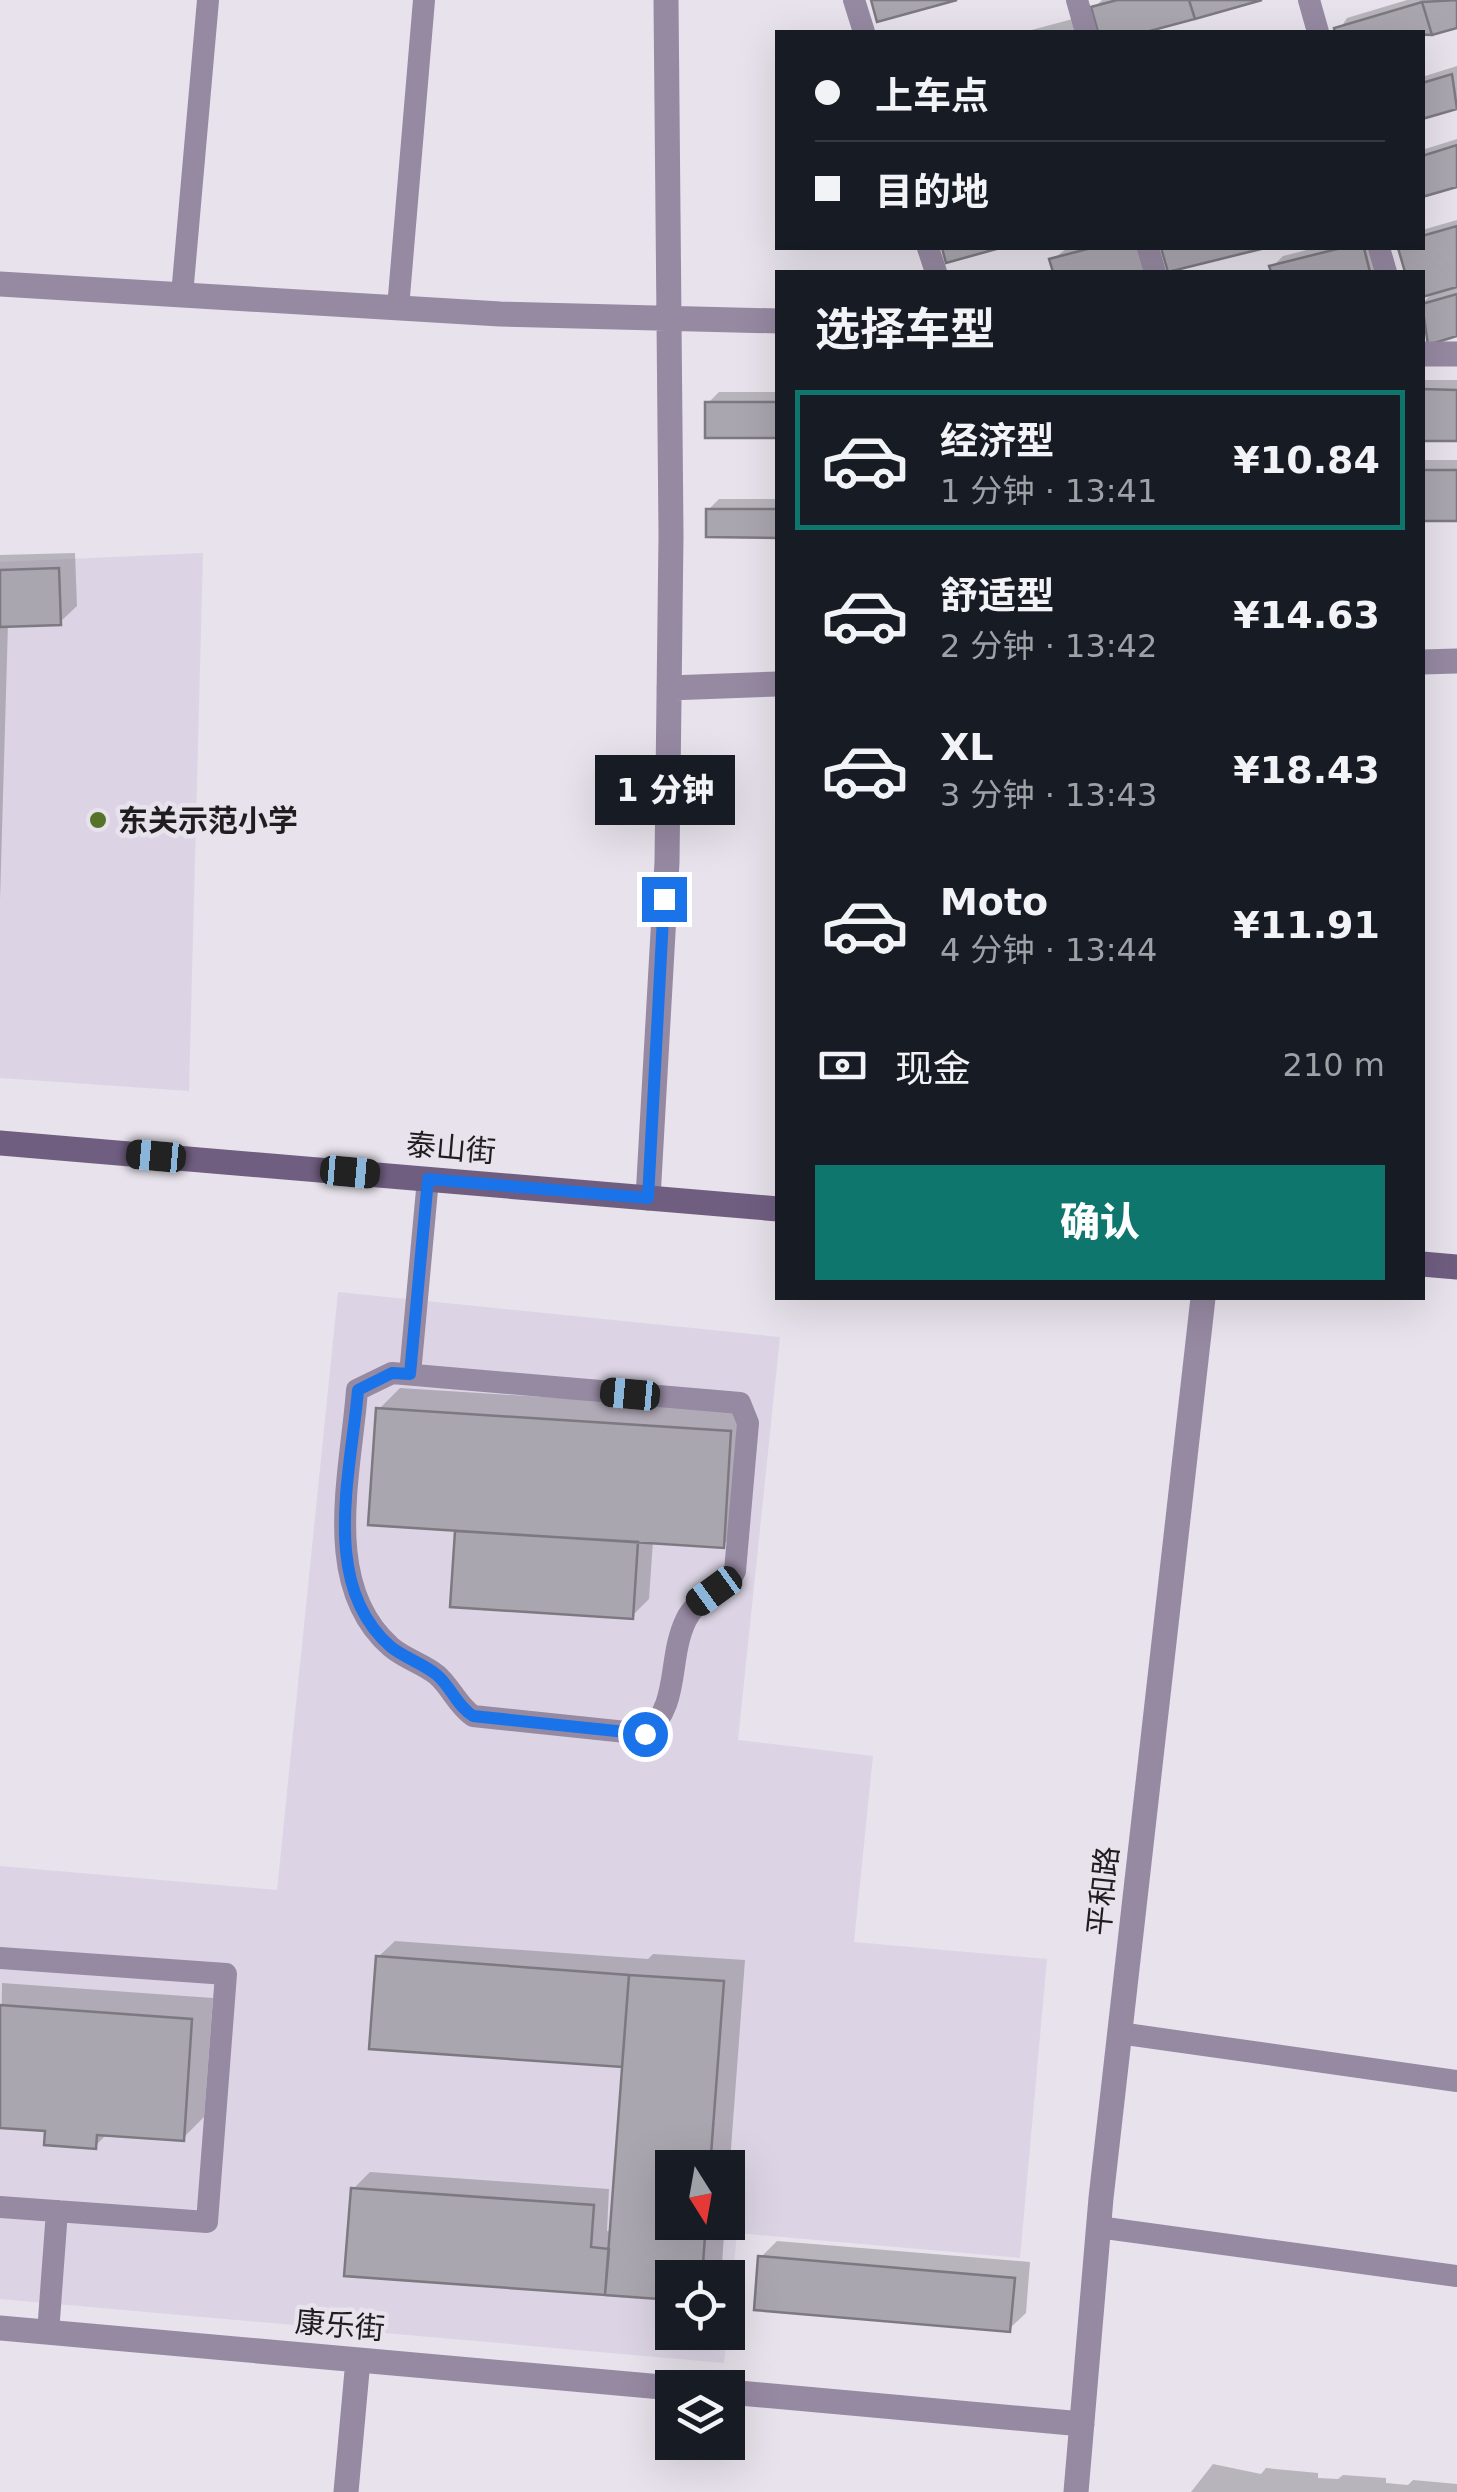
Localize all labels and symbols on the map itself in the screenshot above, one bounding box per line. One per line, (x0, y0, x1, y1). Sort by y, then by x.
callout: 1 分钟 (594, 754, 734, 824)
place label: 东关示范小学 (118, 803, 298, 838)
marker: 东关示范小学 (87, 809, 109, 831)
route end (642, 877, 687, 922)
street label: 泰山街 (405, 1127, 497, 1169)
car (125, 1138, 187, 1174)
car (319, 1154, 381, 1190)
car (599, 1376, 661, 1412)
car (681, 1561, 747, 1621)
route start (623, 1712, 668, 1757)
street label: 平和路 (1081, 1844, 1125, 1938)
north arrow (655, 2150, 745, 2240)
street label: 康乐街 (294, 2304, 386, 2346)

